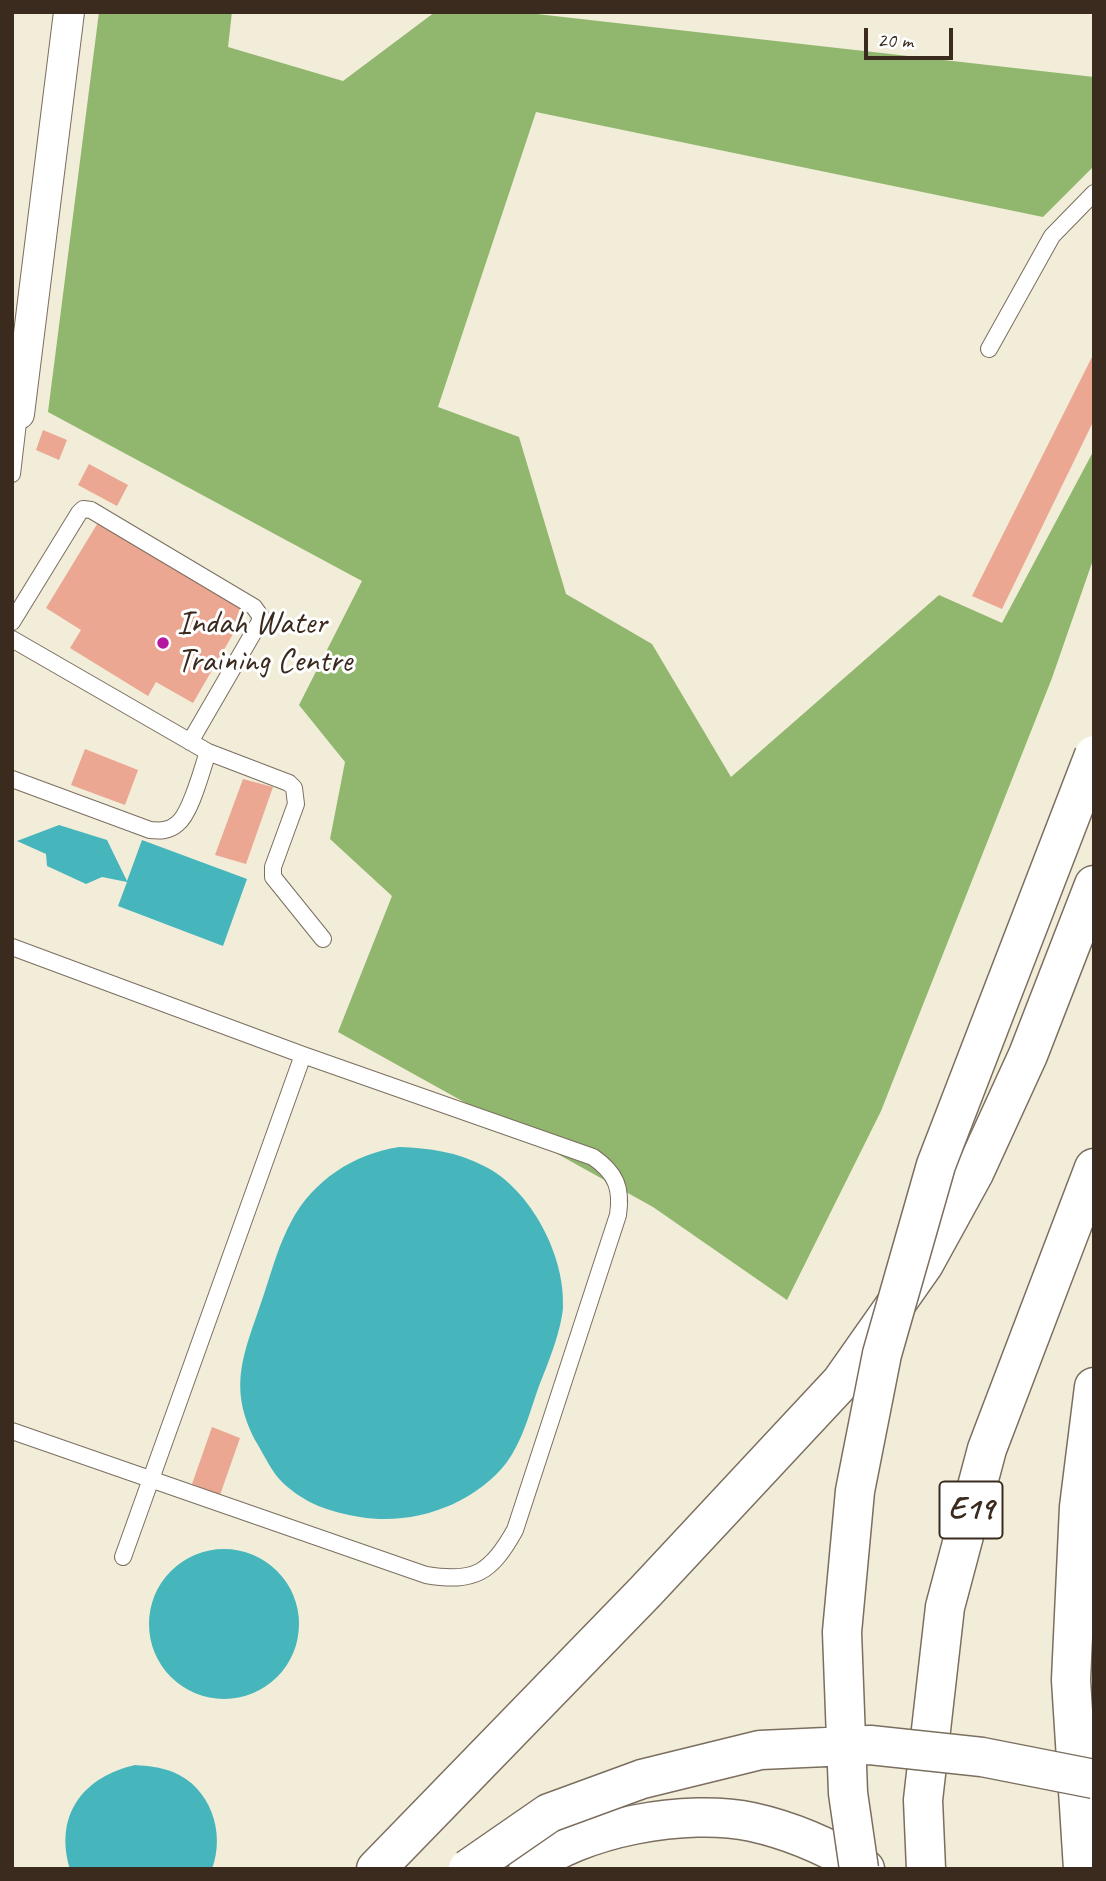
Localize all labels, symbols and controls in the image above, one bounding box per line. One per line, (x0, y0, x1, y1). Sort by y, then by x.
scale bar (868, 14, 957, 58)
text: 20 m (877, 27, 913, 53)
place label: Indah Water Training Centre (177, 604, 352, 682)
marker: Indah Water Training Centre (155, 635, 171, 651)
road number: E19 (940, 1482, 1002, 1539)

